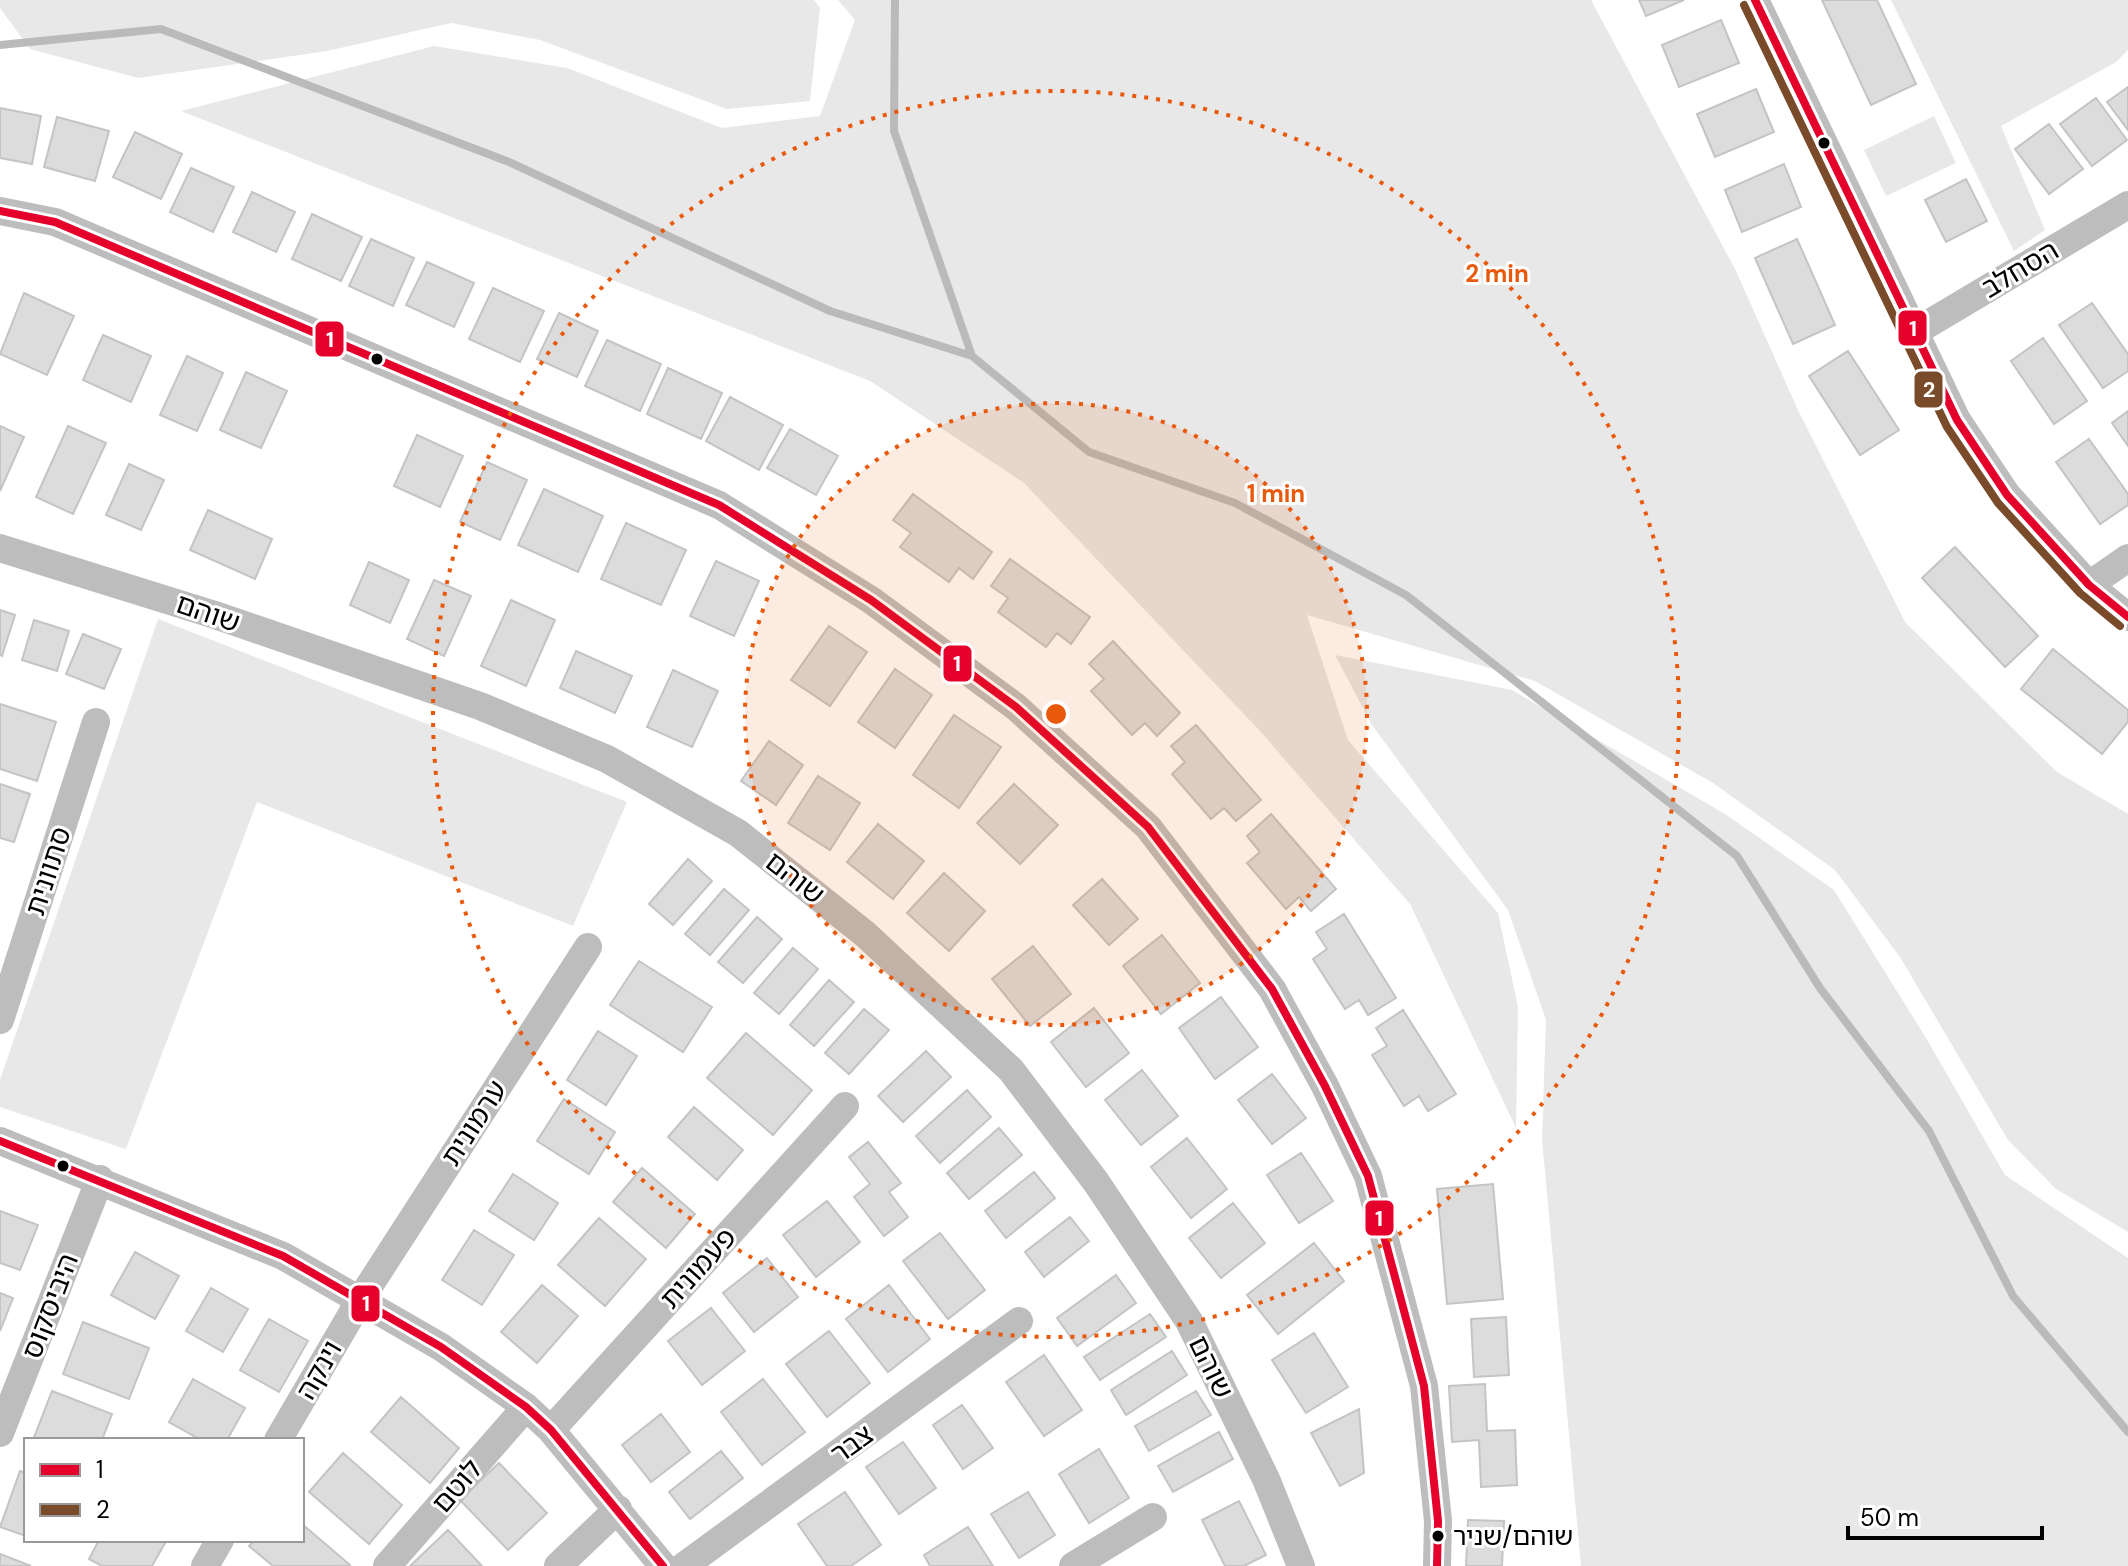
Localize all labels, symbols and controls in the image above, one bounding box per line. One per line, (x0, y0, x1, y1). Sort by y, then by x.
unlabelled marker (1816, 135, 1832, 151)
street label: הסחלב (1975, 232, 2065, 306)
text: 2 min (1465, 258, 1529, 289)
line badge: 1 (1897, 309, 1928, 347)
text: 1 (1909, 314, 1917, 343)
line badge: 1 (314, 320, 345, 358)
text: 1 (326, 325, 334, 354)
unlabelled marker (369, 351, 385, 367)
line badge: 2 (1913, 370, 1944, 409)
text: 2 (1923, 375, 1935, 404)
text: 1 min (1247, 478, 1305, 509)
street label: שוהם (171, 585, 245, 641)
line badge: 1 (942, 644, 973, 683)
text: 1 (953, 649, 961, 678)
centre of rings (1042, 700, 1070, 728)
street label: סתוונית (16, 822, 80, 920)
street label: שוהם (758, 843, 832, 913)
street label: ערמונית (433, 1073, 515, 1173)
unlabelled marker (55, 1158, 71, 1174)
line badge: 1 (1364, 1199, 1395, 1237)
text: 1 (1375, 1204, 1383, 1233)
street label: פעמונית (652, 1219, 744, 1317)
street label: היביסקוס (13, 1248, 87, 1364)
line badge: 1 (350, 1284, 381, 1323)
text: 1 (362, 1289, 370, 1318)
street label: שוהם (1180, 1329, 1242, 1405)
street label: וינקה (287, 1334, 351, 1406)
street label: צבר (823, 1416, 881, 1472)
legend (24, 1438, 304, 1542)
street label: לוטם (424, 1451, 490, 1521)
text: 1 (96, 1454, 104, 1485)
scale bar (1848, 1490, 2042, 1540)
text: 2 (96, 1494, 110, 1525)
text: 50 m (1860, 1502, 1919, 1533)
place label: שוהם/שניר (1453, 1519, 1573, 1553)
marker: שוהם/שניר (1430, 1528, 1446, 1544)

